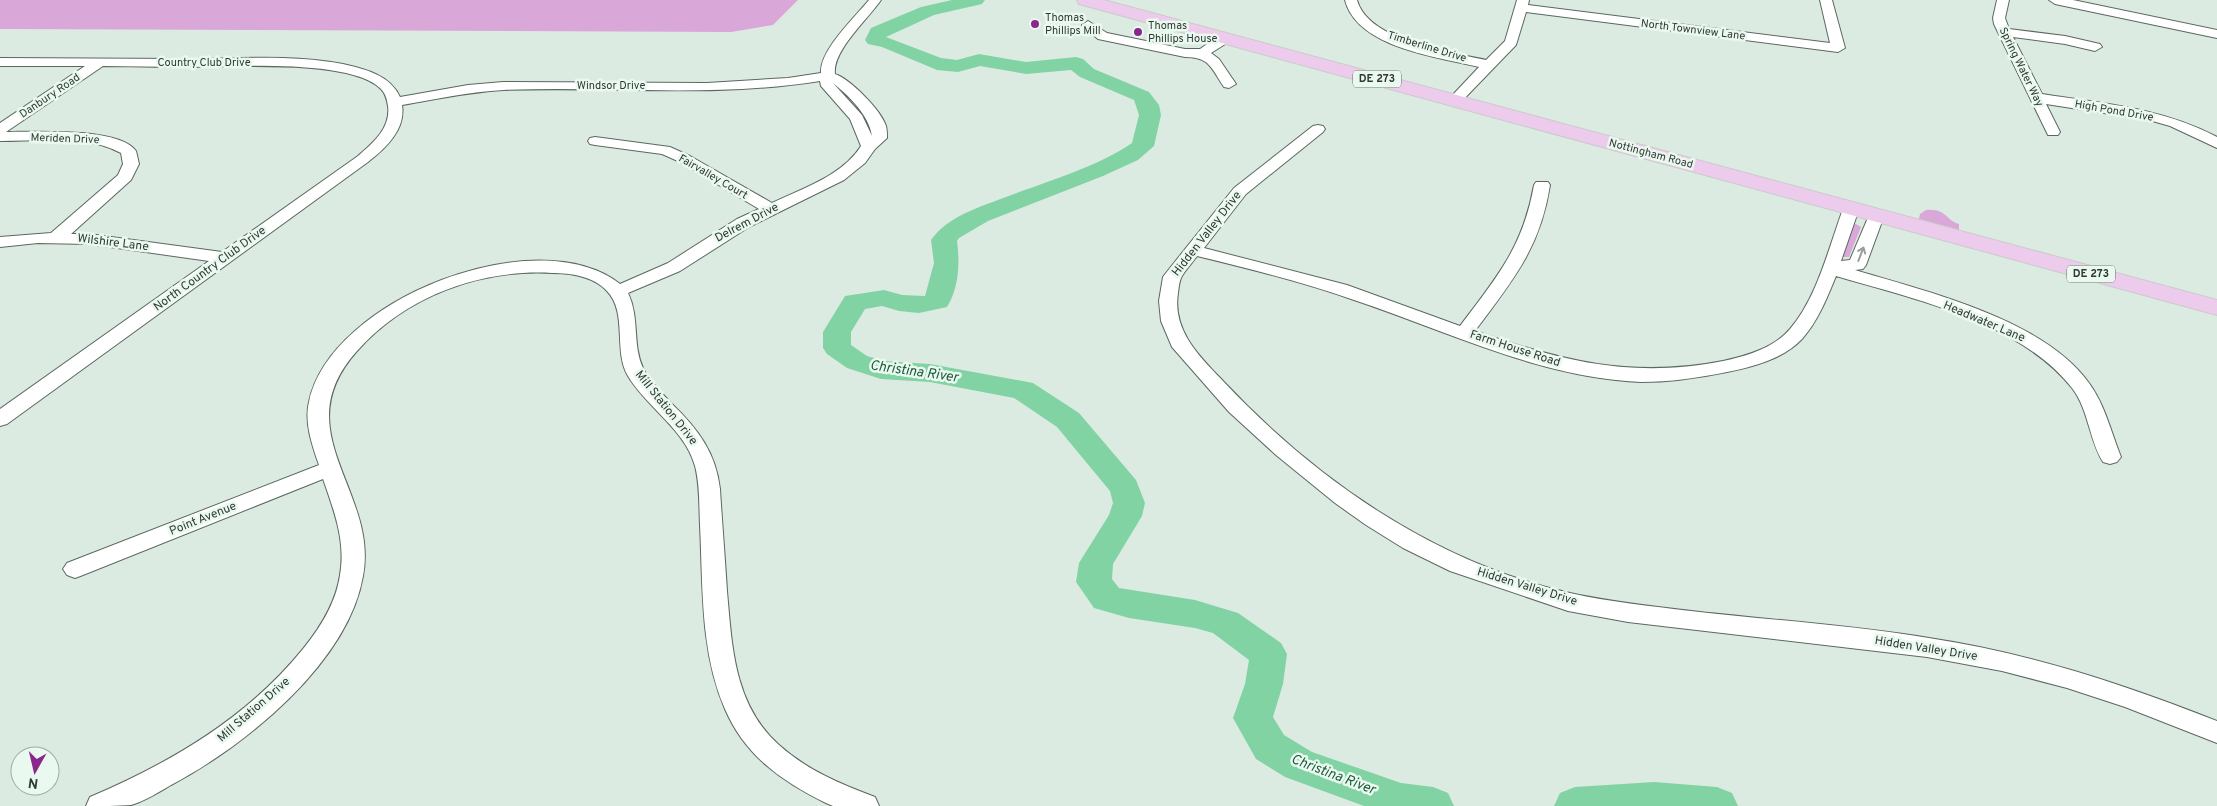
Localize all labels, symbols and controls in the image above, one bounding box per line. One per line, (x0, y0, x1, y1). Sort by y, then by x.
place label: Thomas Phillips Mill (1045, 11, 1101, 38)
street label: North Townview Lane (1640, 17, 1746, 43)
marker: Thomas Phillips Mill (1029, 18, 1041, 30)
place label: Thomas Phillips House (1148, 19, 1217, 46)
street label: Spring Water Way (1996, 25, 2046, 109)
marker: Thomas Phillips House (1132, 26, 1144, 38)
street label: Timberline Drive (1386, 28, 1468, 66)
street label: Country Club Drive (157, 56, 251, 70)
road number: DE 273 (1353, 70, 1401, 88)
street label: Danbury Road (17, 71, 83, 121)
street label: Windsor Drive (577, 79, 645, 93)
street label: High Pond Drive (2074, 97, 2155, 125)
street label: Meriden Drive (30, 131, 100, 147)
street label: Nottingham Road (1607, 136, 1695, 172)
street label: Fairvalley Court (676, 152, 750, 202)
street label: Hidden Valley Drive (1169, 188, 1245, 280)
street label: Delrem Drive (712, 199, 782, 247)
street label: North Country Club Drive (150, 223, 270, 315)
street label: Wilshire Lane (76, 231, 150, 255)
one-way arrow (1857, 247, 1867, 262)
road number: DE 273 (2067, 266, 2115, 282)
street label: Headwater Lane (1941, 298, 2027, 346)
street label: Farm House Road (1468, 327, 1562, 371)
water label: Christina River (869, 357, 961, 387)
street label: Mill Station Drive (631, 367, 701, 449)
street label: Point Avenue (167, 498, 239, 540)
street label: Hidden Valley Drive (1475, 564, 1579, 610)
street label: Hidden Valley Drive (1873, 633, 1979, 665)
street label: Mill Station Drive (214, 674, 294, 746)
north arrow (10, 746, 60, 796)
water label: Christina River (1288, 751, 1379, 799)
text: N (27, 773, 40, 792)

